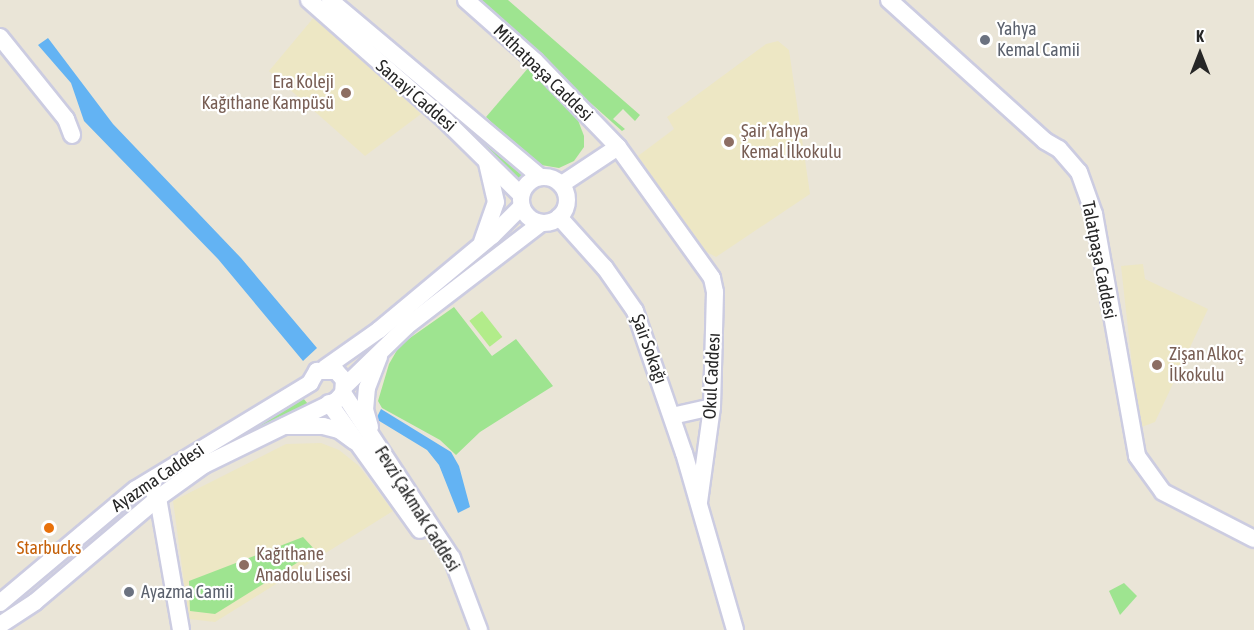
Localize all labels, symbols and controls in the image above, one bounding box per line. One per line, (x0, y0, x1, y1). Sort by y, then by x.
place label: Yahya Kemal Camii (997, 19, 1080, 62)
street label: Mithatpaşa Caddesi (489, 20, 597, 126)
north arrow (1170, 24, 1230, 84)
text: K (1196, 27, 1204, 45)
marker: Yahya Kemal Camii (978, 33, 992, 47)
street label: Sanayi Caddesi (371, 55, 461, 137)
place label: Era Koleji Kağıthane Kampüsü (202, 72, 334, 115)
marker: Era Koleji Kağıthane Kampüsü (339, 86, 353, 100)
place label: Şair Yahya Kemal İlkokulu (741, 121, 842, 164)
marker: Şair Yahya Kemal İlkokulu (722, 135, 736, 149)
street label: Talatpaşa Caddesi (1077, 199, 1121, 321)
street label: Şair Sokağı (627, 311, 671, 387)
street label: Okul Caddesı (699, 332, 725, 420)
place label: Zişan Alkoç İlkokulu (1169, 344, 1243, 386)
marker: Zişan Alkoç İlkokulu (1150, 358, 1164, 372)
street label: Ayazma Caddesi (108, 439, 208, 517)
street label: Fevzi Çakmak Caddesi (370, 442, 464, 576)
marker: Starbucks (42, 521, 56, 535)
place label: Starbucks (17, 537, 81, 559)
place label: Kağıthane Anadolu Lisesi (256, 544, 351, 586)
marker: Kağıthane Anadolu Lisesi (237, 558, 251, 572)
place label: Ayazma Camii (141, 581, 233, 603)
marker: Ayazma Camii (122, 585, 136, 599)

